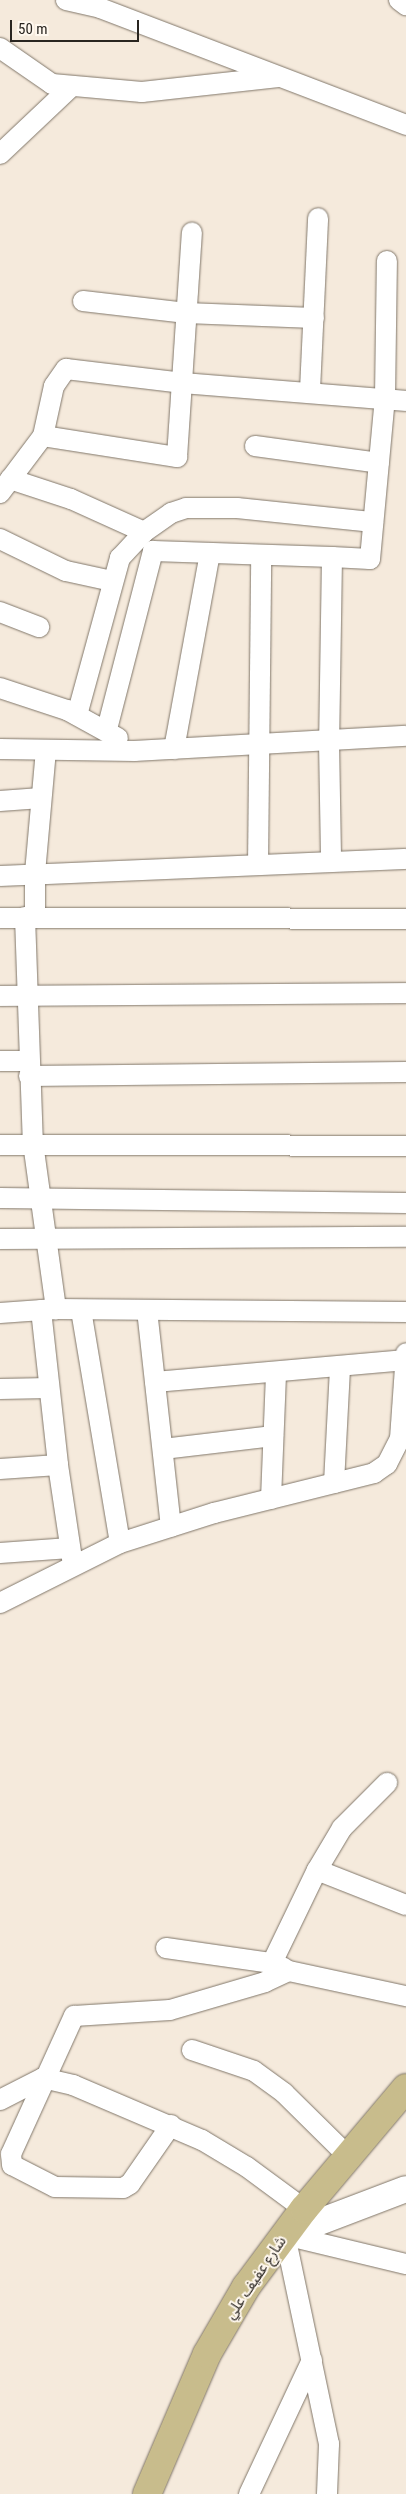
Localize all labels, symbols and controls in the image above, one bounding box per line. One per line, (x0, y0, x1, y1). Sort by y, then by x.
scale bar (12, 10, 141, 42)
text: 50 m (18, 20, 48, 38)
street label: شارع عفيف علي (222, 2233, 290, 2323)

